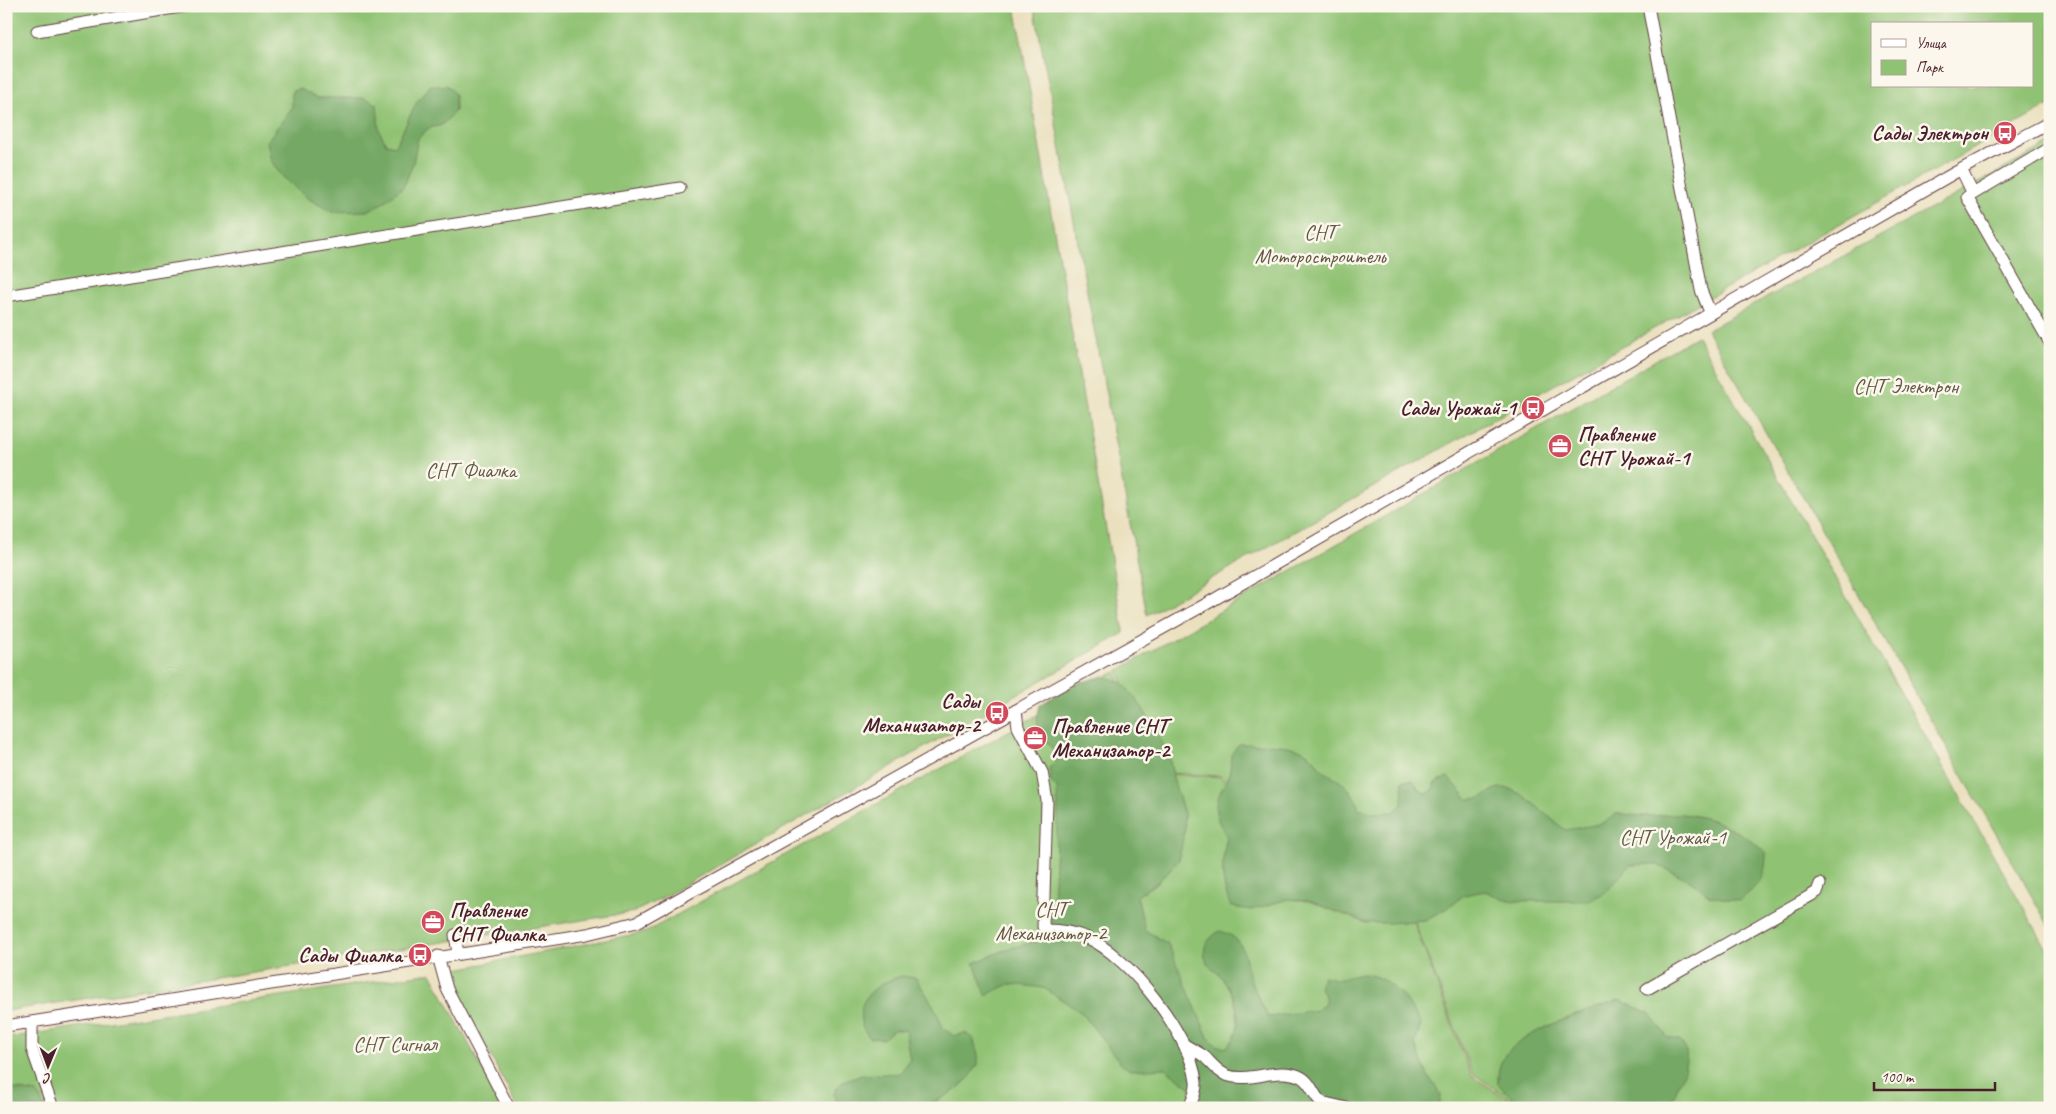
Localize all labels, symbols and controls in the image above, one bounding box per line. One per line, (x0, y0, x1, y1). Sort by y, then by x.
legend (1871, 22, 2034, 88)
text: Улица (1916, 34, 1947, 53)
text: Парк (1916, 58, 1944, 77)
place label: Сады Электрон (1872, 120, 1990, 146)
bus stop icon: Сады Электрон (1992, 120, 2018, 146)
park label: СНТ Моторостроитель (1255, 219, 1387, 269)
park label: СНТ Электрон (1854, 373, 1960, 399)
place label: Сады Урожай-1 (1400, 395, 1519, 421)
bus stop icon: Сады Урожай-1 (1520, 395, 1546, 421)
place label: Правление СНТ Урожай-1 (1578, 421, 1692, 471)
office icon: Правление СНТ Урожай-1 (1547, 433, 1573, 459)
park label: СНТ Фиалка (426, 457, 519, 483)
place label: Сады Механизатор-2 (863, 688, 983, 738)
bus stop icon: Сады Механизатор-2 (984, 700, 1010, 726)
place label: Правление СНТ Механизатор-2 (1052, 713, 1173, 763)
office icon: Правление СНТ Механизатор-2 (1022, 725, 1048, 751)
park label: СНТ Урожай-1 (1620, 824, 1728, 850)
park label: СНТ Механизатор-2 (996, 896, 1108, 946)
place label: Правление СНТ Фиалка (450, 897, 547, 947)
office icon: Правление СНТ Фиалка (420, 909, 446, 935)
place label: Сады Фиалка (298, 942, 404, 968)
bus stop icon: Сады Фиалка (407, 942, 433, 968)
park label: СНТ Сигнал (353, 1031, 439, 1057)
north arrow (22, 1042, 72, 1092)
scale bar (1874, 1059, 1995, 1091)
text: 100 m (1881, 1068, 1915, 1087)
text: С (42, 1070, 51, 1087)

